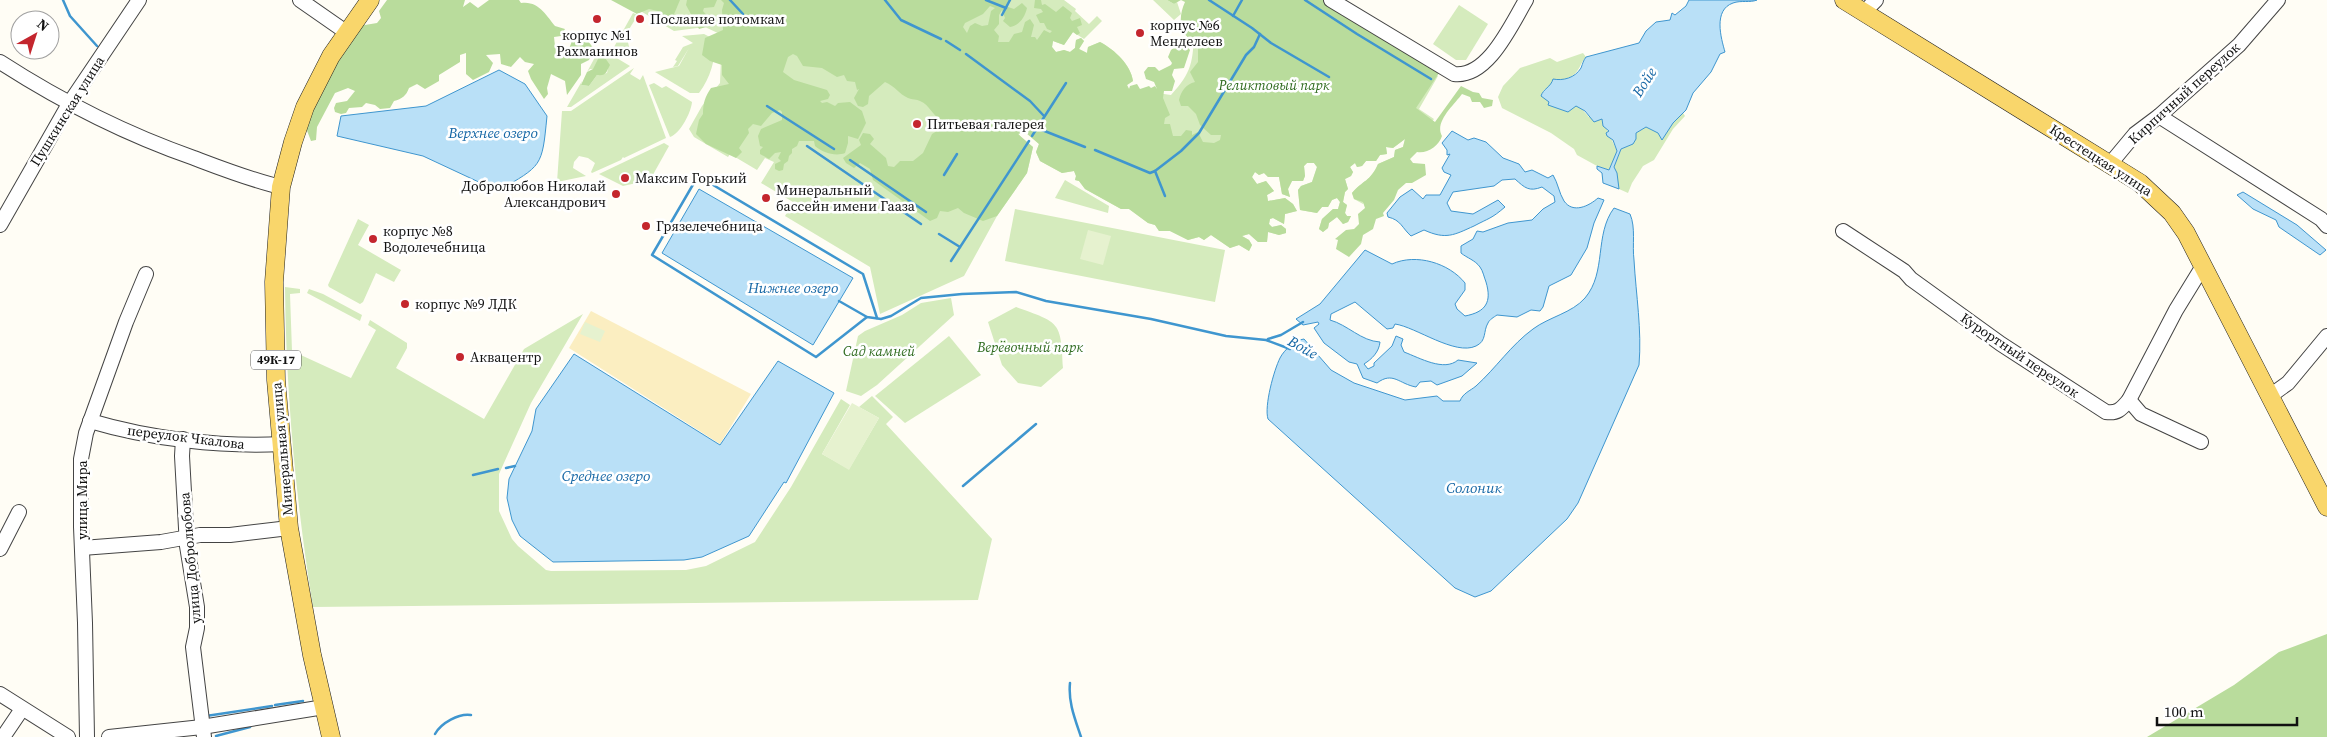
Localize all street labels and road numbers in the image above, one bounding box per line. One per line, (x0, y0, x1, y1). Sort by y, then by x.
street label: Кирпичный переулок (2124, 37, 2244, 149)
street label: Пушкинская улица (25, 51, 110, 170)
street label: Крестецкая улица (2046, 119, 2157, 201)
street label: Курортный переулок (1957, 308, 2083, 402)
road number: 49К-17 (251, 350, 301, 370)
street label: Минеральная улица (266, 381, 298, 517)
street label: переулок Чкалова (126, 420, 247, 454)
street label: улица Мира (72, 459, 92, 540)
street label: улица Добролюбова (174, 491, 206, 625)

